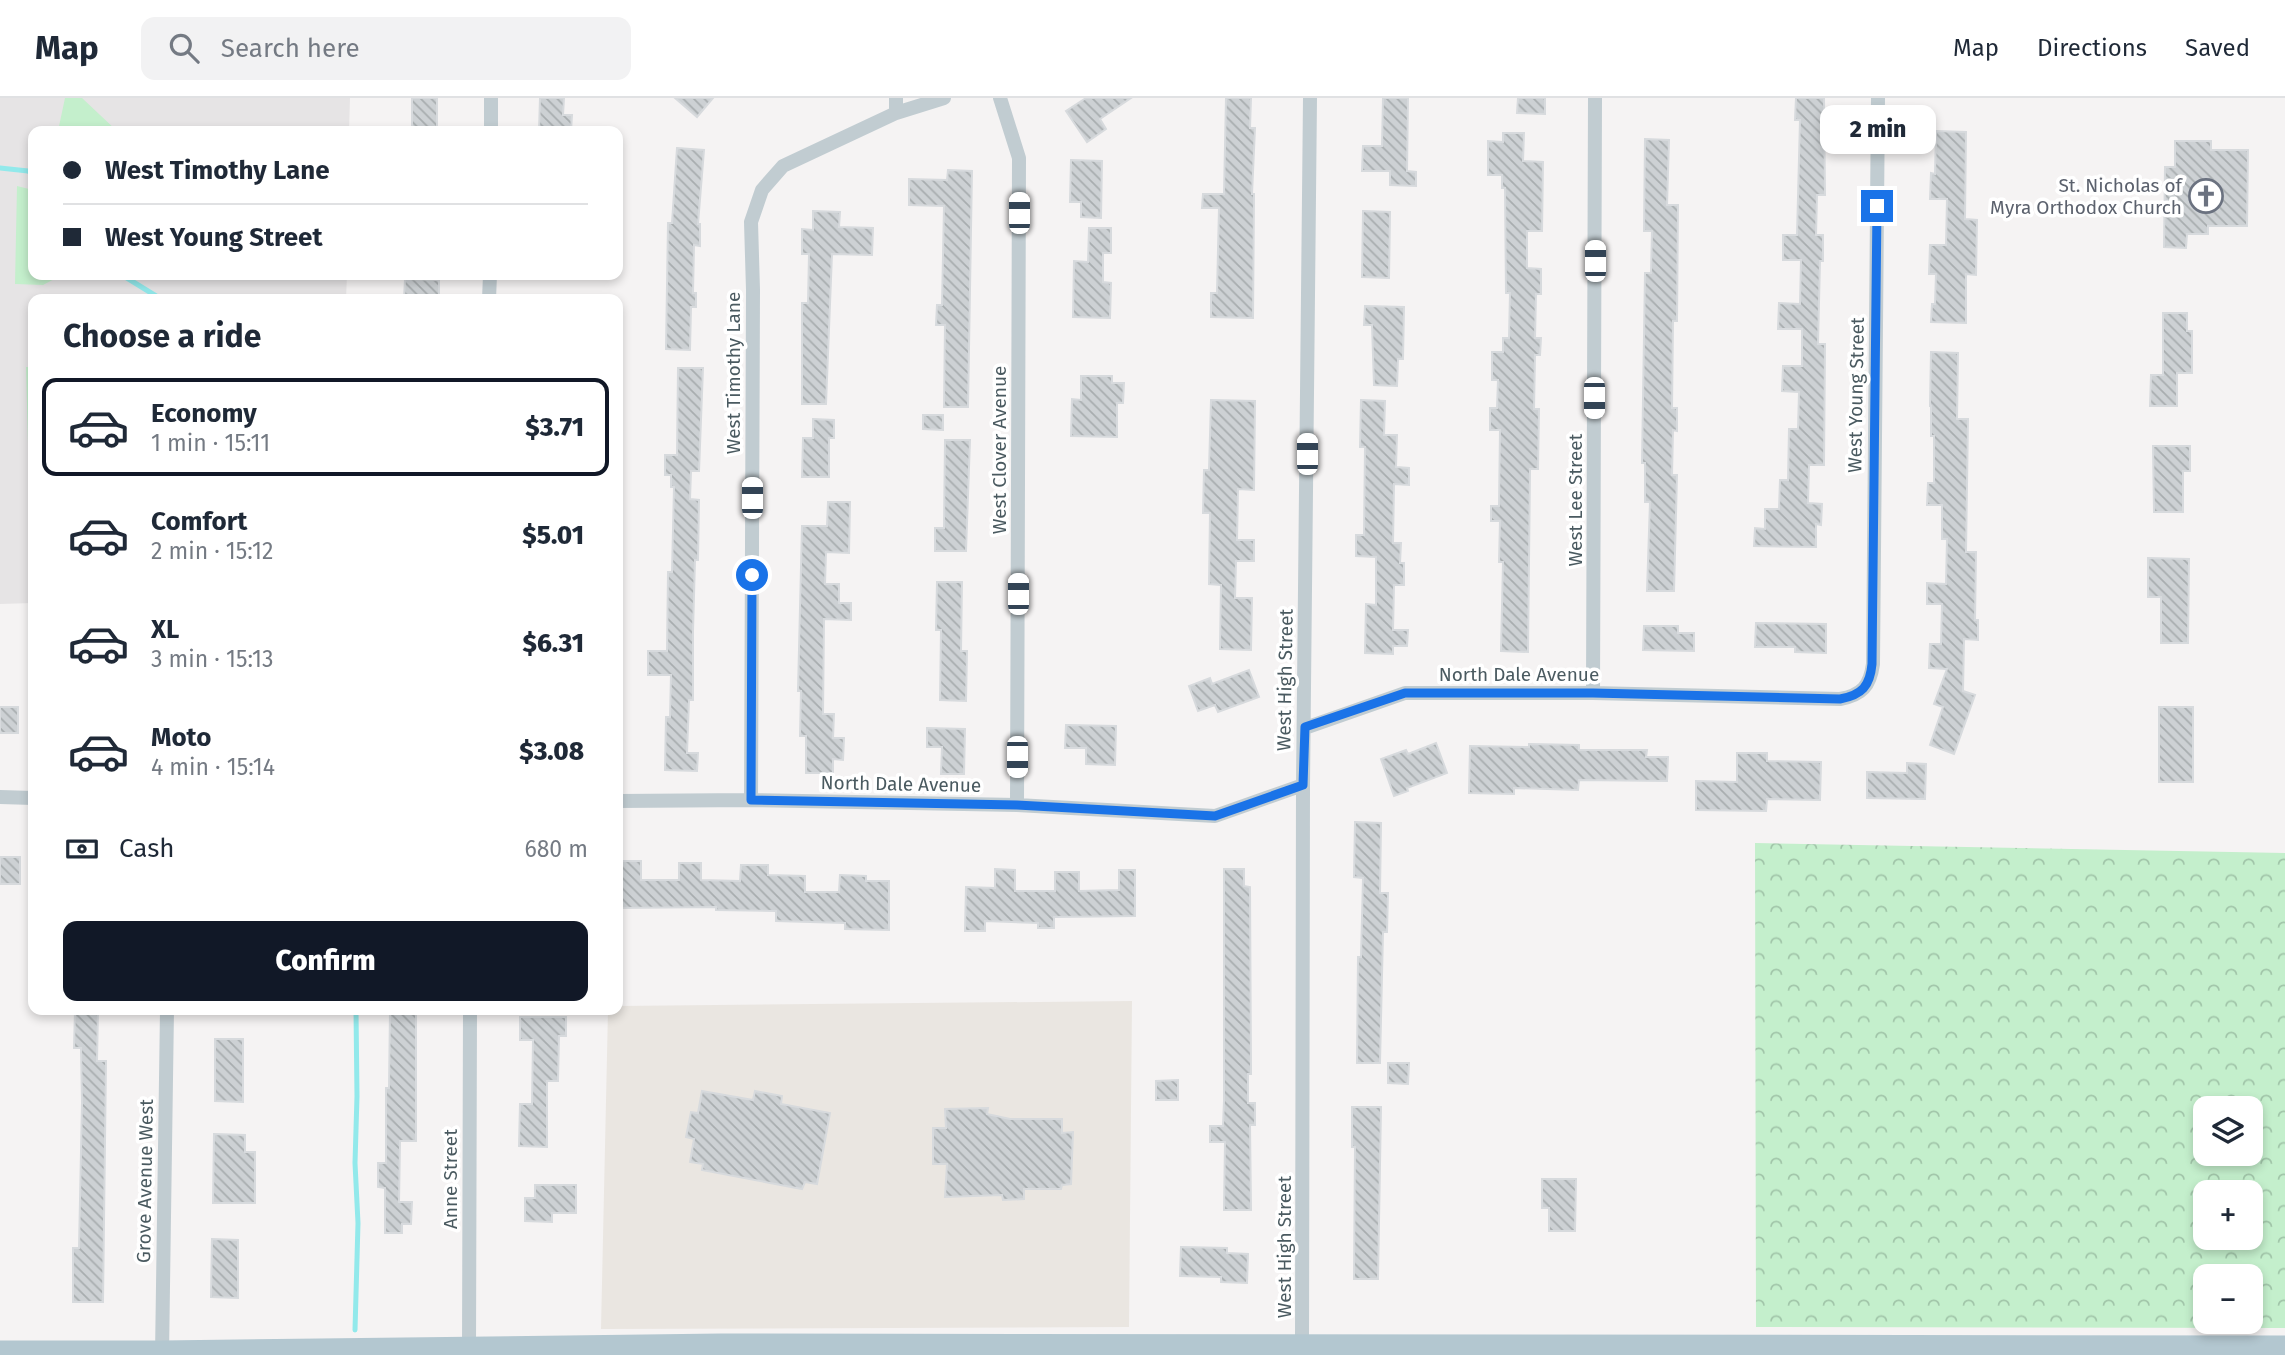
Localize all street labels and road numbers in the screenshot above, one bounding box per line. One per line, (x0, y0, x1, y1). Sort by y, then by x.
street label: West Timothy Lane (722, 292, 745, 454)
street label: West Young Street (1843, 317, 1869, 473)
street label: West Clover Avenue (988, 366, 1011, 534)
street label: West Lee Street (1564, 433, 1587, 566)
street label: West High Street (1272, 608, 1298, 751)
street label: North Dale Avenue (1439, 663, 1599, 686)
street label: North Dale Avenue (821, 771, 981, 797)
street label: Grove Avenue West (132, 1099, 158, 1263)
street label: Anne Street (439, 1129, 462, 1229)
street label: West High Street (1273, 1176, 1296, 1318)

